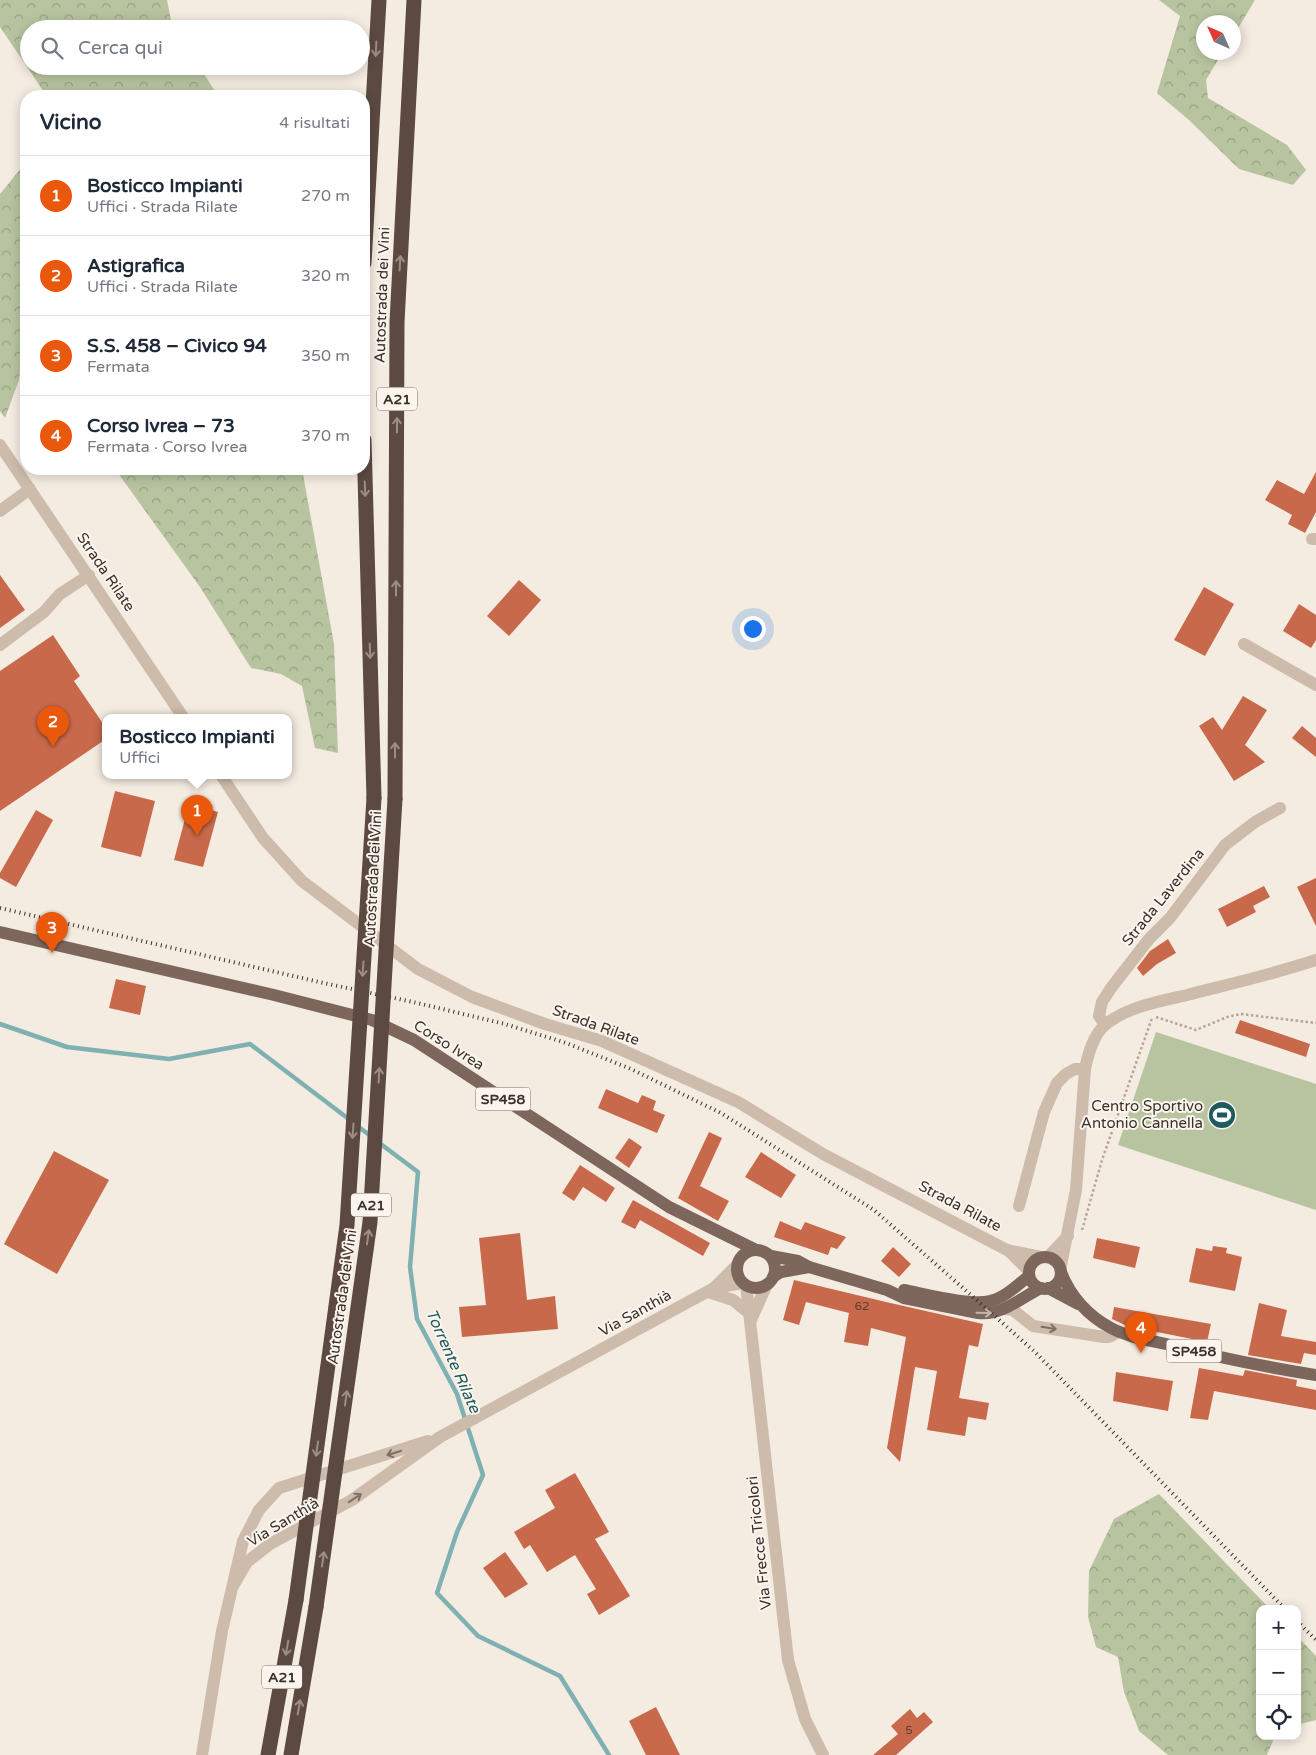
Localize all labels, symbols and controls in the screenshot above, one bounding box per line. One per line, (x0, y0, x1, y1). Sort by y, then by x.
north arrow (1196, 15, 1241, 60)
search box (20, 20, 370, 75)
icon: search (38, 34, 66, 62)
text: Cerca qui (78, 37, 163, 59)
one-way arrow (372, 40, 381, 56)
text: Vicino (40, 110, 102, 135)
text: 4 risultati (279, 113, 350, 133)
text: Bosticco Impianti (87, 175, 243, 197)
text: 1 (51, 186, 61, 206)
text: 270 m (301, 186, 350, 206)
text: Uffici · Strada Rilate (87, 197, 238, 217)
street label: Autostrada dei Vini (371, 227, 393, 363)
text: Astigrafica (87, 255, 185, 277)
one-way arrow (396, 255, 405, 271)
text: 2 (51, 266, 61, 286)
text: 320 m (301, 266, 350, 286)
text: Uffici · Strada Rilate (87, 277, 238, 297)
text: S.S. 458 – Civico 94 (87, 335, 267, 357)
text: 3 (51, 346, 61, 366)
text: 350 m (301, 346, 350, 366)
text: Fermata (87, 357, 150, 377)
road number: A21 (377, 388, 417, 410)
text: Corso Ivrea – 73 (87, 415, 235, 437)
one-way arrow (392, 418, 402, 434)
text: 4 (51, 426, 61, 446)
text: 370 m (301, 426, 350, 446)
text: Fermata · Corso Ivrea (87, 437, 247, 457)
one-way arrow (360, 480, 370, 496)
street label: Strada Rilate (73, 529, 139, 615)
one-way arrow (391, 580, 401, 596)
your location (740, 616, 766, 642)
one-way arrow (365, 642, 375, 659)
pin: 2 (37, 706, 69, 747)
popup (102, 714, 292, 779)
text: Bosticco Impianti (119, 726, 275, 748)
one-way arrow (390, 743, 400, 759)
text: Uffici (119, 748, 160, 768)
pin: 1 (181, 795, 213, 836)
street label: Autostrada dei Vini (360, 811, 386, 947)
street label: Strada Laverdina (1118, 845, 1208, 949)
pin: 3 (36, 912, 68, 953)
one-way arrow (359, 960, 368, 976)
street label: Strada Rilate (550, 1001, 642, 1049)
street label: Corso Ivrea (410, 1016, 488, 1074)
one-way arrow (374, 1067, 383, 1083)
road number: SP458 (476, 1088, 530, 1110)
place label: Centro Sportivo Antonio Cannella (1081, 1097, 1203, 1132)
sports icon: Centro Sportivo Antonio Cannella (1207, 1100, 1237, 1130)
one-way arrow (348, 1123, 358, 1139)
street label: Strada Rilate (916, 1177, 1004, 1235)
road number: A21 (351, 1194, 391, 1216)
street label: Autostrada dei Vini (324, 1228, 360, 1366)
one-way arrow (363, 1229, 373, 1245)
street label: Via Santhià (596, 1286, 674, 1340)
house number: 62 (854, 1299, 870, 1313)
water label: Torrente Rilate (421, 1306, 485, 1417)
one-way arrow (976, 1308, 992, 1318)
pin: 4 (1125, 1312, 1157, 1353)
one-way arrow (1040, 1324, 1056, 1334)
road number: SP458 (1166, 1340, 1222, 1362)
one-way arrow (341, 1390, 351, 1406)
one-way arrow (311, 1440, 321, 1456)
one-way arrow (386, 1448, 402, 1458)
street label: Via Frecce Tricolori (743, 1475, 775, 1611)
one-way arrow (348, 1493, 362, 1503)
street label: Via Santhià (244, 1494, 322, 1550)
one-way arrow (318, 1551, 328, 1567)
map controls (1256, 1605, 1301, 1740)
button: + (1256, 1605, 1301, 1650)
one-way arrow (282, 1639, 292, 1655)
button: − (1256, 1650, 1301, 1695)
road number: A21 (262, 1665, 302, 1688)
button: locate (1256, 1695, 1301, 1740)
one-way arrow (295, 1699, 305, 1715)
house number: 5 (905, 1723, 913, 1737)

